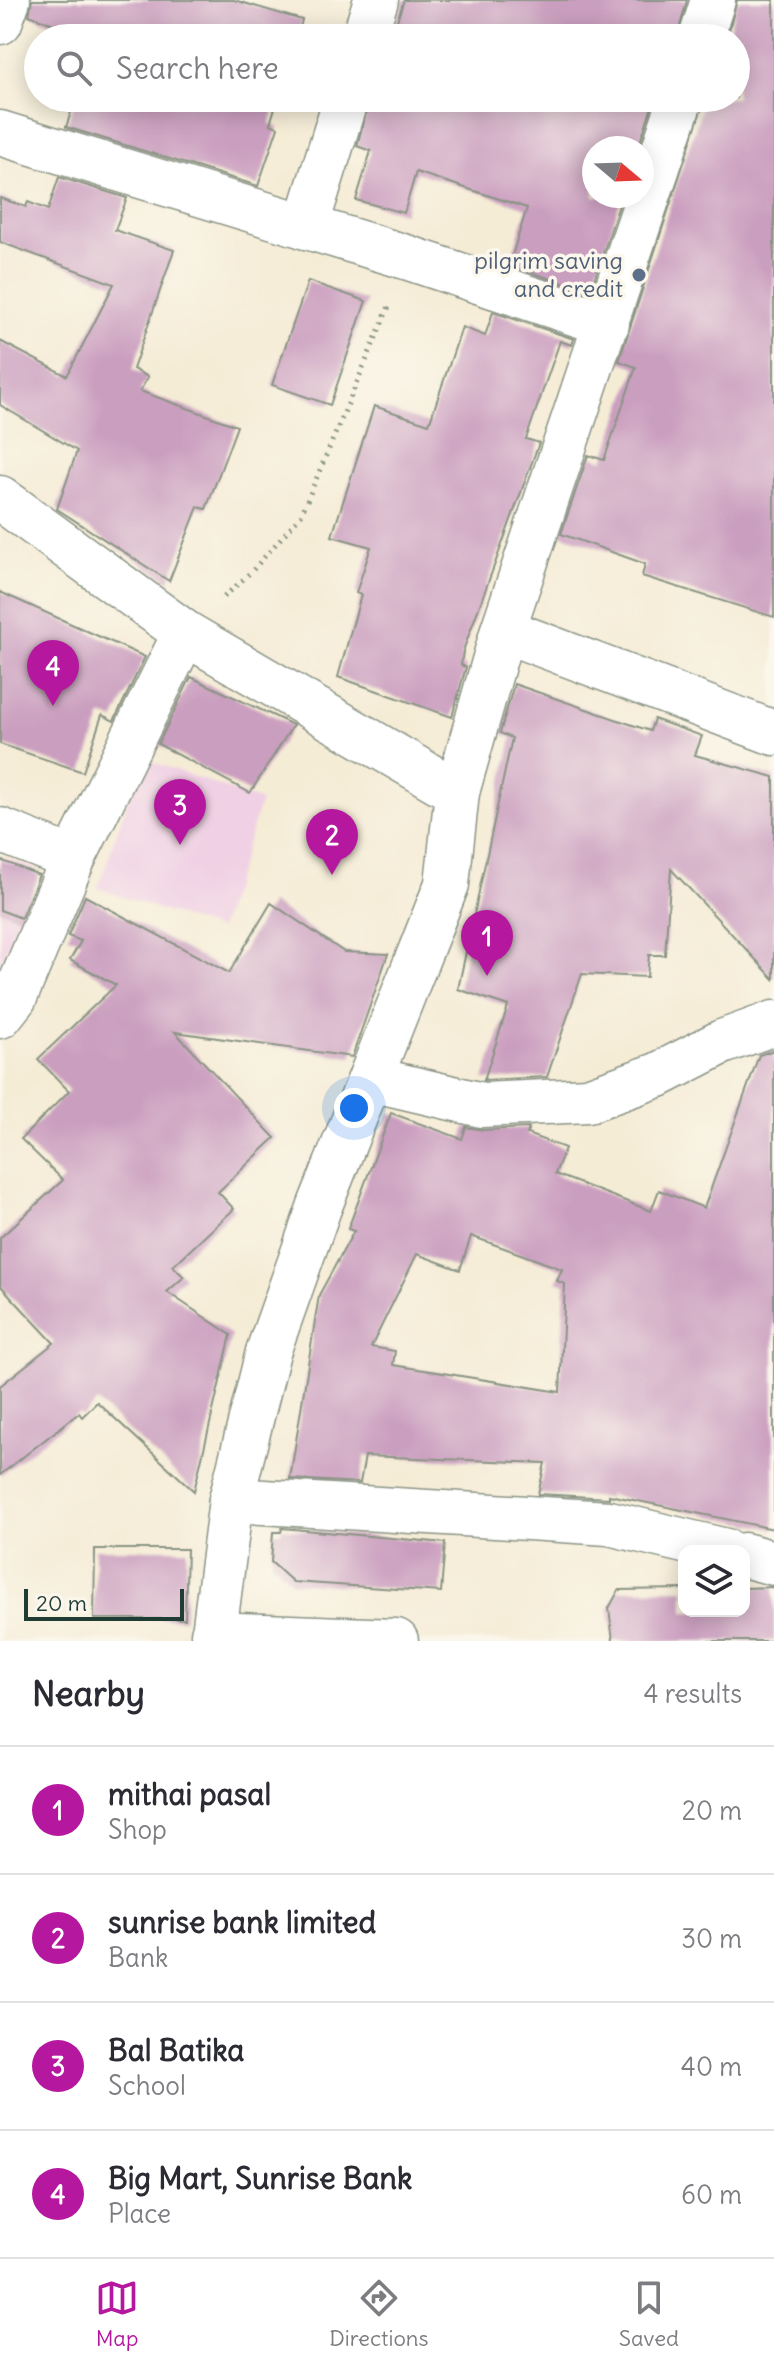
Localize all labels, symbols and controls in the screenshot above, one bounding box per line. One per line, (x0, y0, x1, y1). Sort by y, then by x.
search box (24, 24, 750, 112)
icon: search (52, 46, 96, 90)
text: Search here (116, 49, 279, 87)
north arrow (582, 136, 654, 208)
place label: pilgrim saving and credit (474, 245, 623, 303)
marker: pilgrim saving and credit (630, 266, 648, 284)
pin: 4 (27, 640, 79, 706)
pin: 3 (154, 779, 206, 845)
pin: 2 (306, 809, 358, 875)
pin: 1 (461, 910, 513, 976)
your location (334, 1088, 374, 1128)
map controls (678, 1545, 750, 1617)
button: layers (678, 1545, 750, 1617)
scale bar (24, 1585, 184, 1621)
text: 20 m (36, 1589, 87, 1617)
text: Nearby (32, 1672, 145, 1715)
text: 4 results (644, 1677, 742, 1710)
text: mithai pasal (108, 1775, 271, 1813)
text: 1 (53, 1794, 63, 1827)
text: 20 m (682, 1794, 742, 1827)
text: Shop (108, 1813, 167, 1846)
text: sunrise bank limited (108, 1903, 376, 1941)
text: 2 (51, 1922, 65, 1955)
text: 30 m (681, 1922, 742, 1955)
text: Bank (108, 1941, 168, 1974)
text: Bal Batika (108, 2031, 244, 2069)
text: 3 (51, 2050, 65, 2083)
text: 40 m (681, 2050, 742, 2083)
text: School (108, 2069, 186, 2102)
text: Big Mart, Sunrise Bank (108, 2159, 412, 2197)
text: 4 (50, 2178, 66, 2211)
text: 60 m (681, 2178, 742, 2211)
text: Place (108, 2197, 171, 2230)
tab: Map (95, 2276, 139, 2352)
tab: Directions (329, 2276, 429, 2352)
tab: Saved (619, 2276, 679, 2352)

